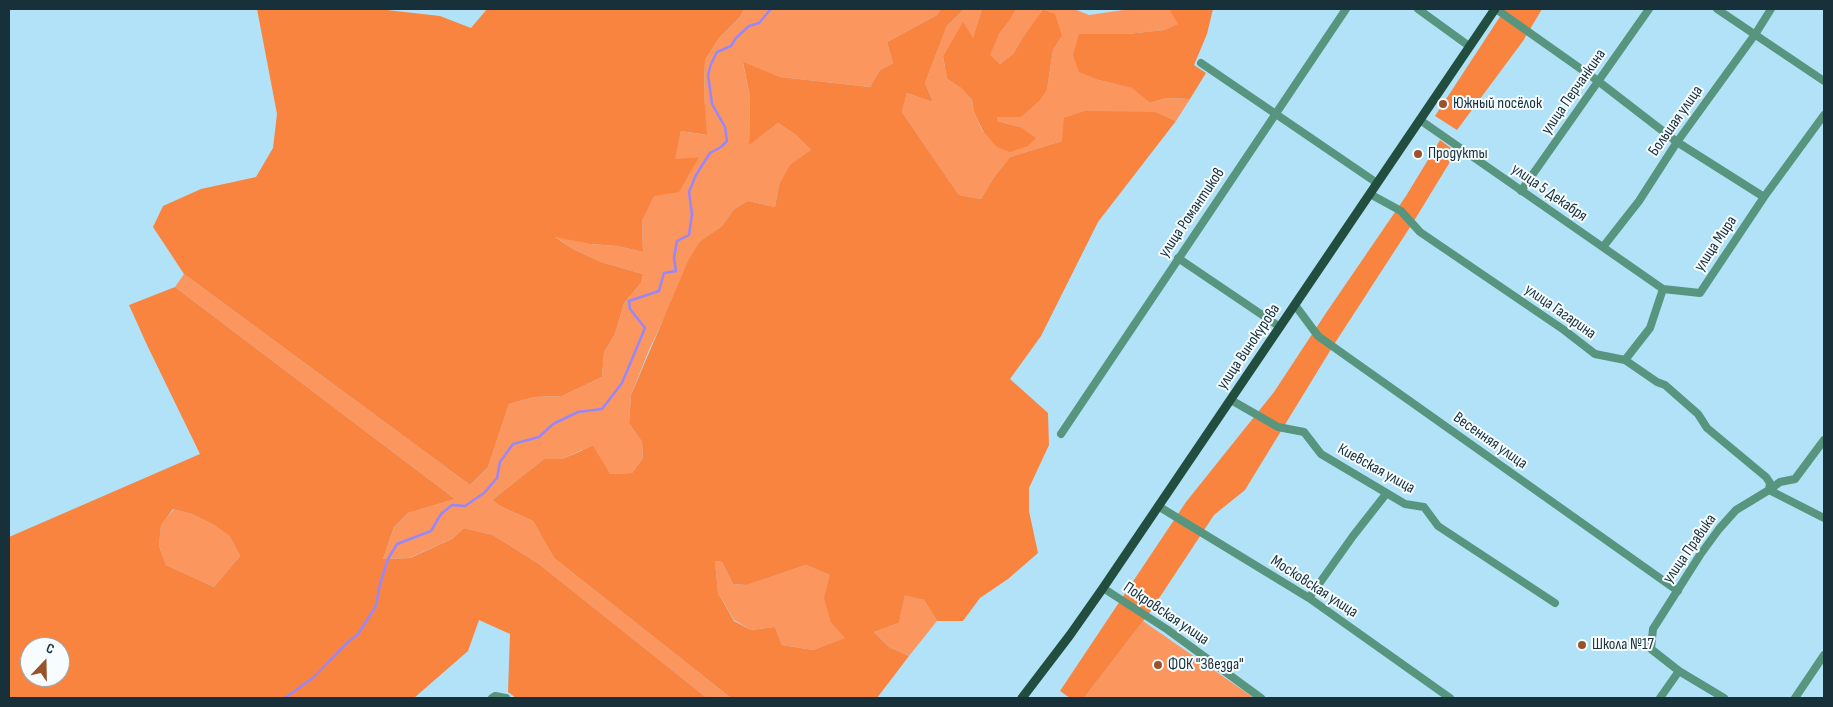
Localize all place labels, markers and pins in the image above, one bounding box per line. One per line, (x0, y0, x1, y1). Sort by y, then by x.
place label: Южный посёлок (1453, 94, 1542, 114)
marker: Южный посёлок (1437, 98, 1449, 110)
place label: Продукты (1428, 144, 1488, 164)
marker: Продукты (1412, 148, 1424, 160)
place label: Школа №17 (1592, 635, 1654, 655)
marker: Школа №17 (1576, 639, 1588, 651)
place label: ФОК "Звезда" (1168, 655, 1244, 675)
marker: ФОК "Звезда" (1152, 659, 1164, 671)

